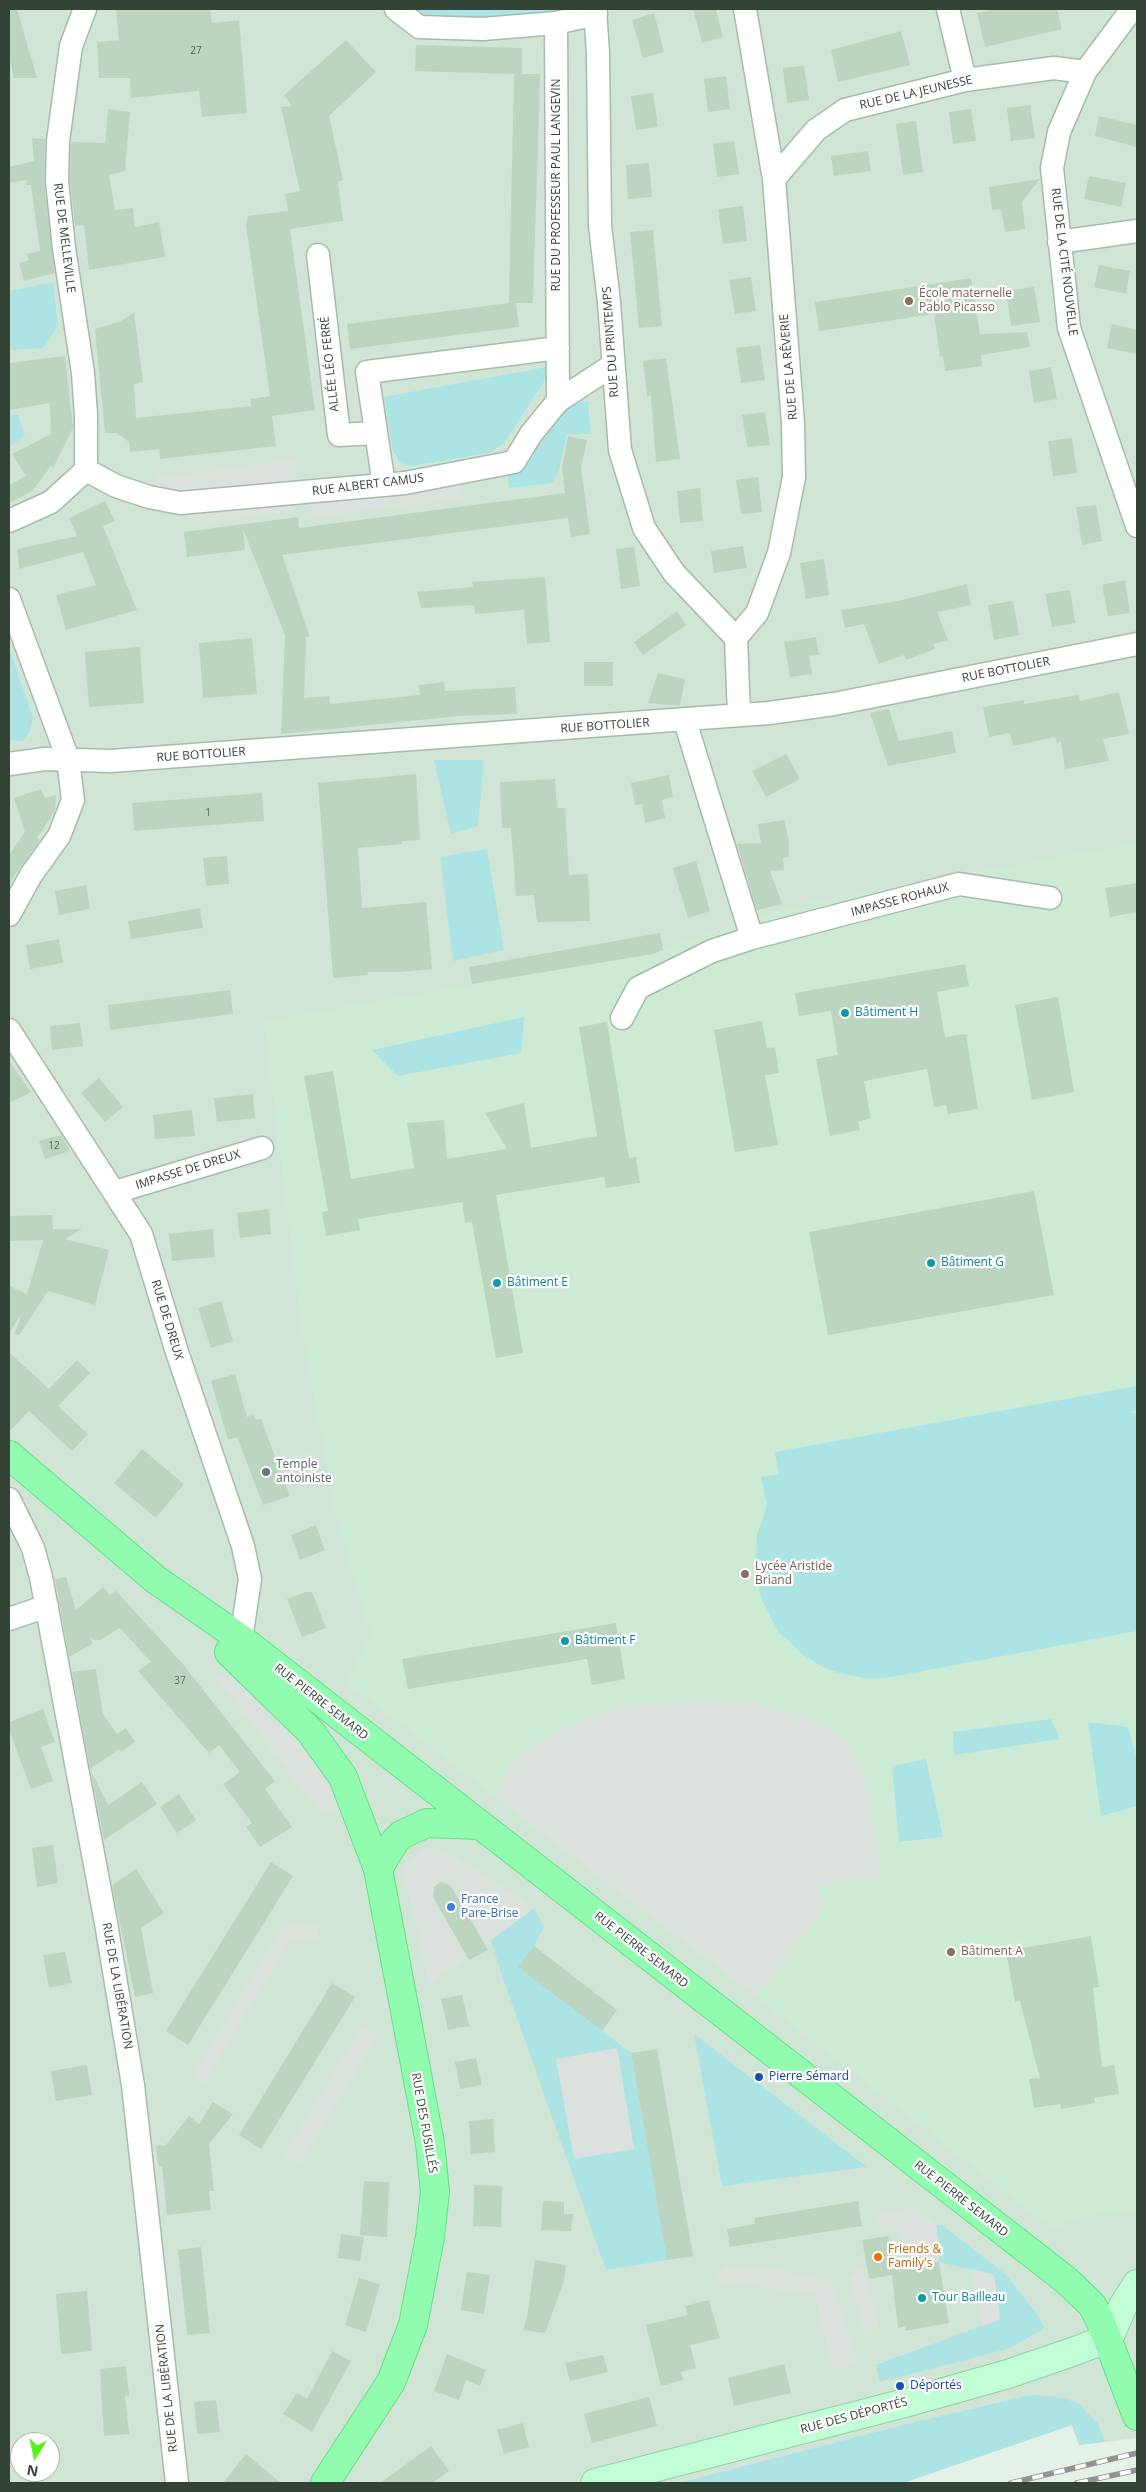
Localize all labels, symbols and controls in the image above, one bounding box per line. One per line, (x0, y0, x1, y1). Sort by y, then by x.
house number: 27 (190, 45, 202, 57)
street label: RUE DE LA JEUNESSE (858, 73, 974, 113)
street label: RUE DU PROFESSEUR PAUL LANGEVIN (550, 78, 564, 292)
street label: RUE DE MELLEVILLE (50, 182, 78, 294)
street label: RUE DE LA CITÉ NOUVELLE (1048, 187, 1080, 337)
street label: RUE DU PRINTEMPS (600, 286, 622, 398)
place label: École maternelle Pablo Picasso (919, 287, 1012, 315)
marker: École maternelle Pablo Picasso (903, 295, 915, 307)
street label: RUE DE LA RÊVERIE (777, 313, 801, 421)
street label: ALLÉE LÉO FERRÉ (318, 315, 342, 413)
street label: RUE ALBERT CAMUS (311, 471, 425, 499)
street label: RUE BOTTOLIER (961, 654, 1051, 686)
street label: RUE BOTTOLIER (560, 716, 650, 736)
street label: RUE BOTTOLIER (156, 745, 246, 765)
house number: 1 (205, 807, 211, 819)
street label: IMPASSE ROHAUX (849, 880, 951, 920)
place label: Bâtiment H (855, 1006, 918, 1020)
marker: Bâtiment H (839, 1007, 851, 1019)
house number: 12 (48, 1140, 60, 1152)
street label: IMPASSE DE DREUX (134, 1147, 242, 1193)
place label: Bâtiment G (941, 1256, 1004, 1270)
marker: Bâtiment G (925, 1257, 937, 1269)
place label: Bâtiment E (507, 1276, 568, 1290)
marker: Bâtiment E (491, 1277, 503, 1289)
street label: RUE DE DREUX (148, 1278, 186, 1362)
place label: Temple antoiniste (276, 1458, 332, 1486)
marker: Temple antoiniste (260, 1466, 272, 1478)
place label: Lycée Aristide Briand (755, 1560, 832, 1588)
marker: Lycée Aristide Briand (739, 1568, 751, 1580)
place label: Bâtiment F (575, 1634, 636, 1648)
marker: Bâtiment F (559, 1635, 571, 1647)
street label: RUE PIERRE SEMARD (271, 1661, 371, 1743)
house number: 37 (174, 1675, 186, 1687)
place label: France Pare-Brise (461, 1893, 519, 1921)
marker: France Pare-Brise (445, 1901, 457, 1913)
street label: RUE PIERRE SEMARD (591, 1909, 691, 1991)
street label: RUE DE LA LIBÉRATION (99, 1921, 135, 2051)
place label: Bâtiment A (961, 1945, 1023, 1959)
marker: Bâtiment A (945, 1946, 957, 1958)
place label: Pierre Sémard (769, 2070, 849, 2084)
marker: Pierre Sémard (753, 2071, 765, 2083)
street label: RUE DES FUSILLÉS (408, 2072, 440, 2174)
street label: RUE PIERRE SEMARD (911, 2158, 1011, 2240)
place label: Friends & Family's (888, 2243, 941, 2271)
marker: Friends & Family's (872, 2251, 884, 2263)
place label: Tour Bailleau (932, 2291, 1005, 2305)
marker: Tour Bailleau (916, 2292, 928, 2304)
street label: RUE DE LA LIBÉRATION (153, 2323, 181, 2453)
place label: Déportés (910, 2379, 962, 2393)
marker: Déportés (894, 2380, 906, 2392)
street label: RUE DES DÉPORTÉS (799, 2395, 909, 2437)
north arrow (10, 2432, 60, 2482)
text: N (25, 2461, 40, 2482)

